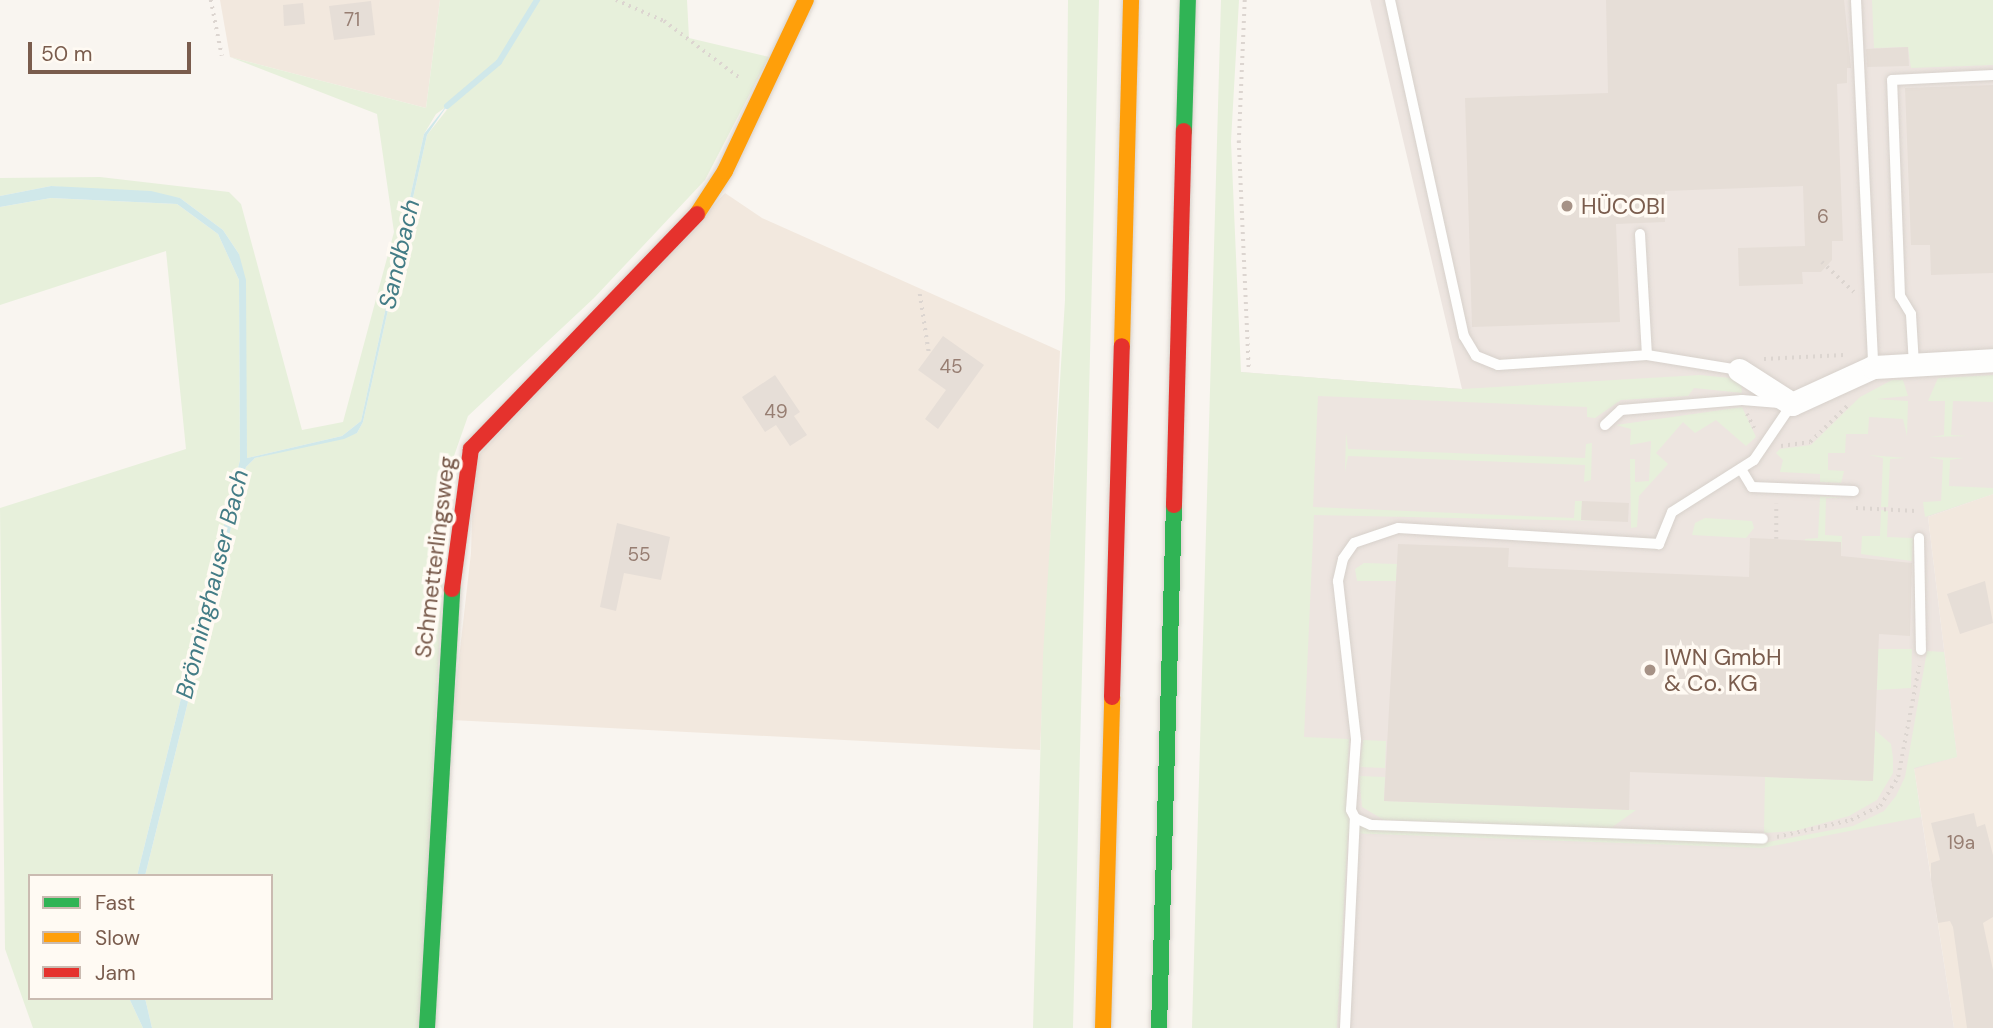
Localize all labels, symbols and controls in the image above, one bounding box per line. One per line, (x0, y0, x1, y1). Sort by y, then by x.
house number: 71 (344, 9, 360, 31)
scale bar (32, 28, 194, 72)
text: 50 m (41, 40, 92, 68)
place label: HÜCOBI (1581, 192, 1665, 220)
water label: Sandbach (372, 196, 426, 312)
marker: HÜCOBI (1559, 198, 1575, 214)
house number: 6 (1817, 206, 1829, 228)
house number: 45 (939, 356, 963, 378)
house number: 49 (764, 401, 788, 423)
street label: Schmetterlingsweg (409, 455, 461, 659)
water label: Brönninghauser Bach (170, 467, 254, 701)
house number: 55 (627, 544, 651, 566)
place label: IWN GmbH & Co. KG (1664, 643, 1782, 697)
marker: IWN GmbH & Co. KG (1642, 662, 1658, 678)
house number: 19a (1947, 832, 1975, 854)
legend (28, 874, 273, 1000)
text: Fast (95, 889, 135, 917)
text: Slow (95, 924, 140, 952)
text: Jam (95, 959, 136, 987)

